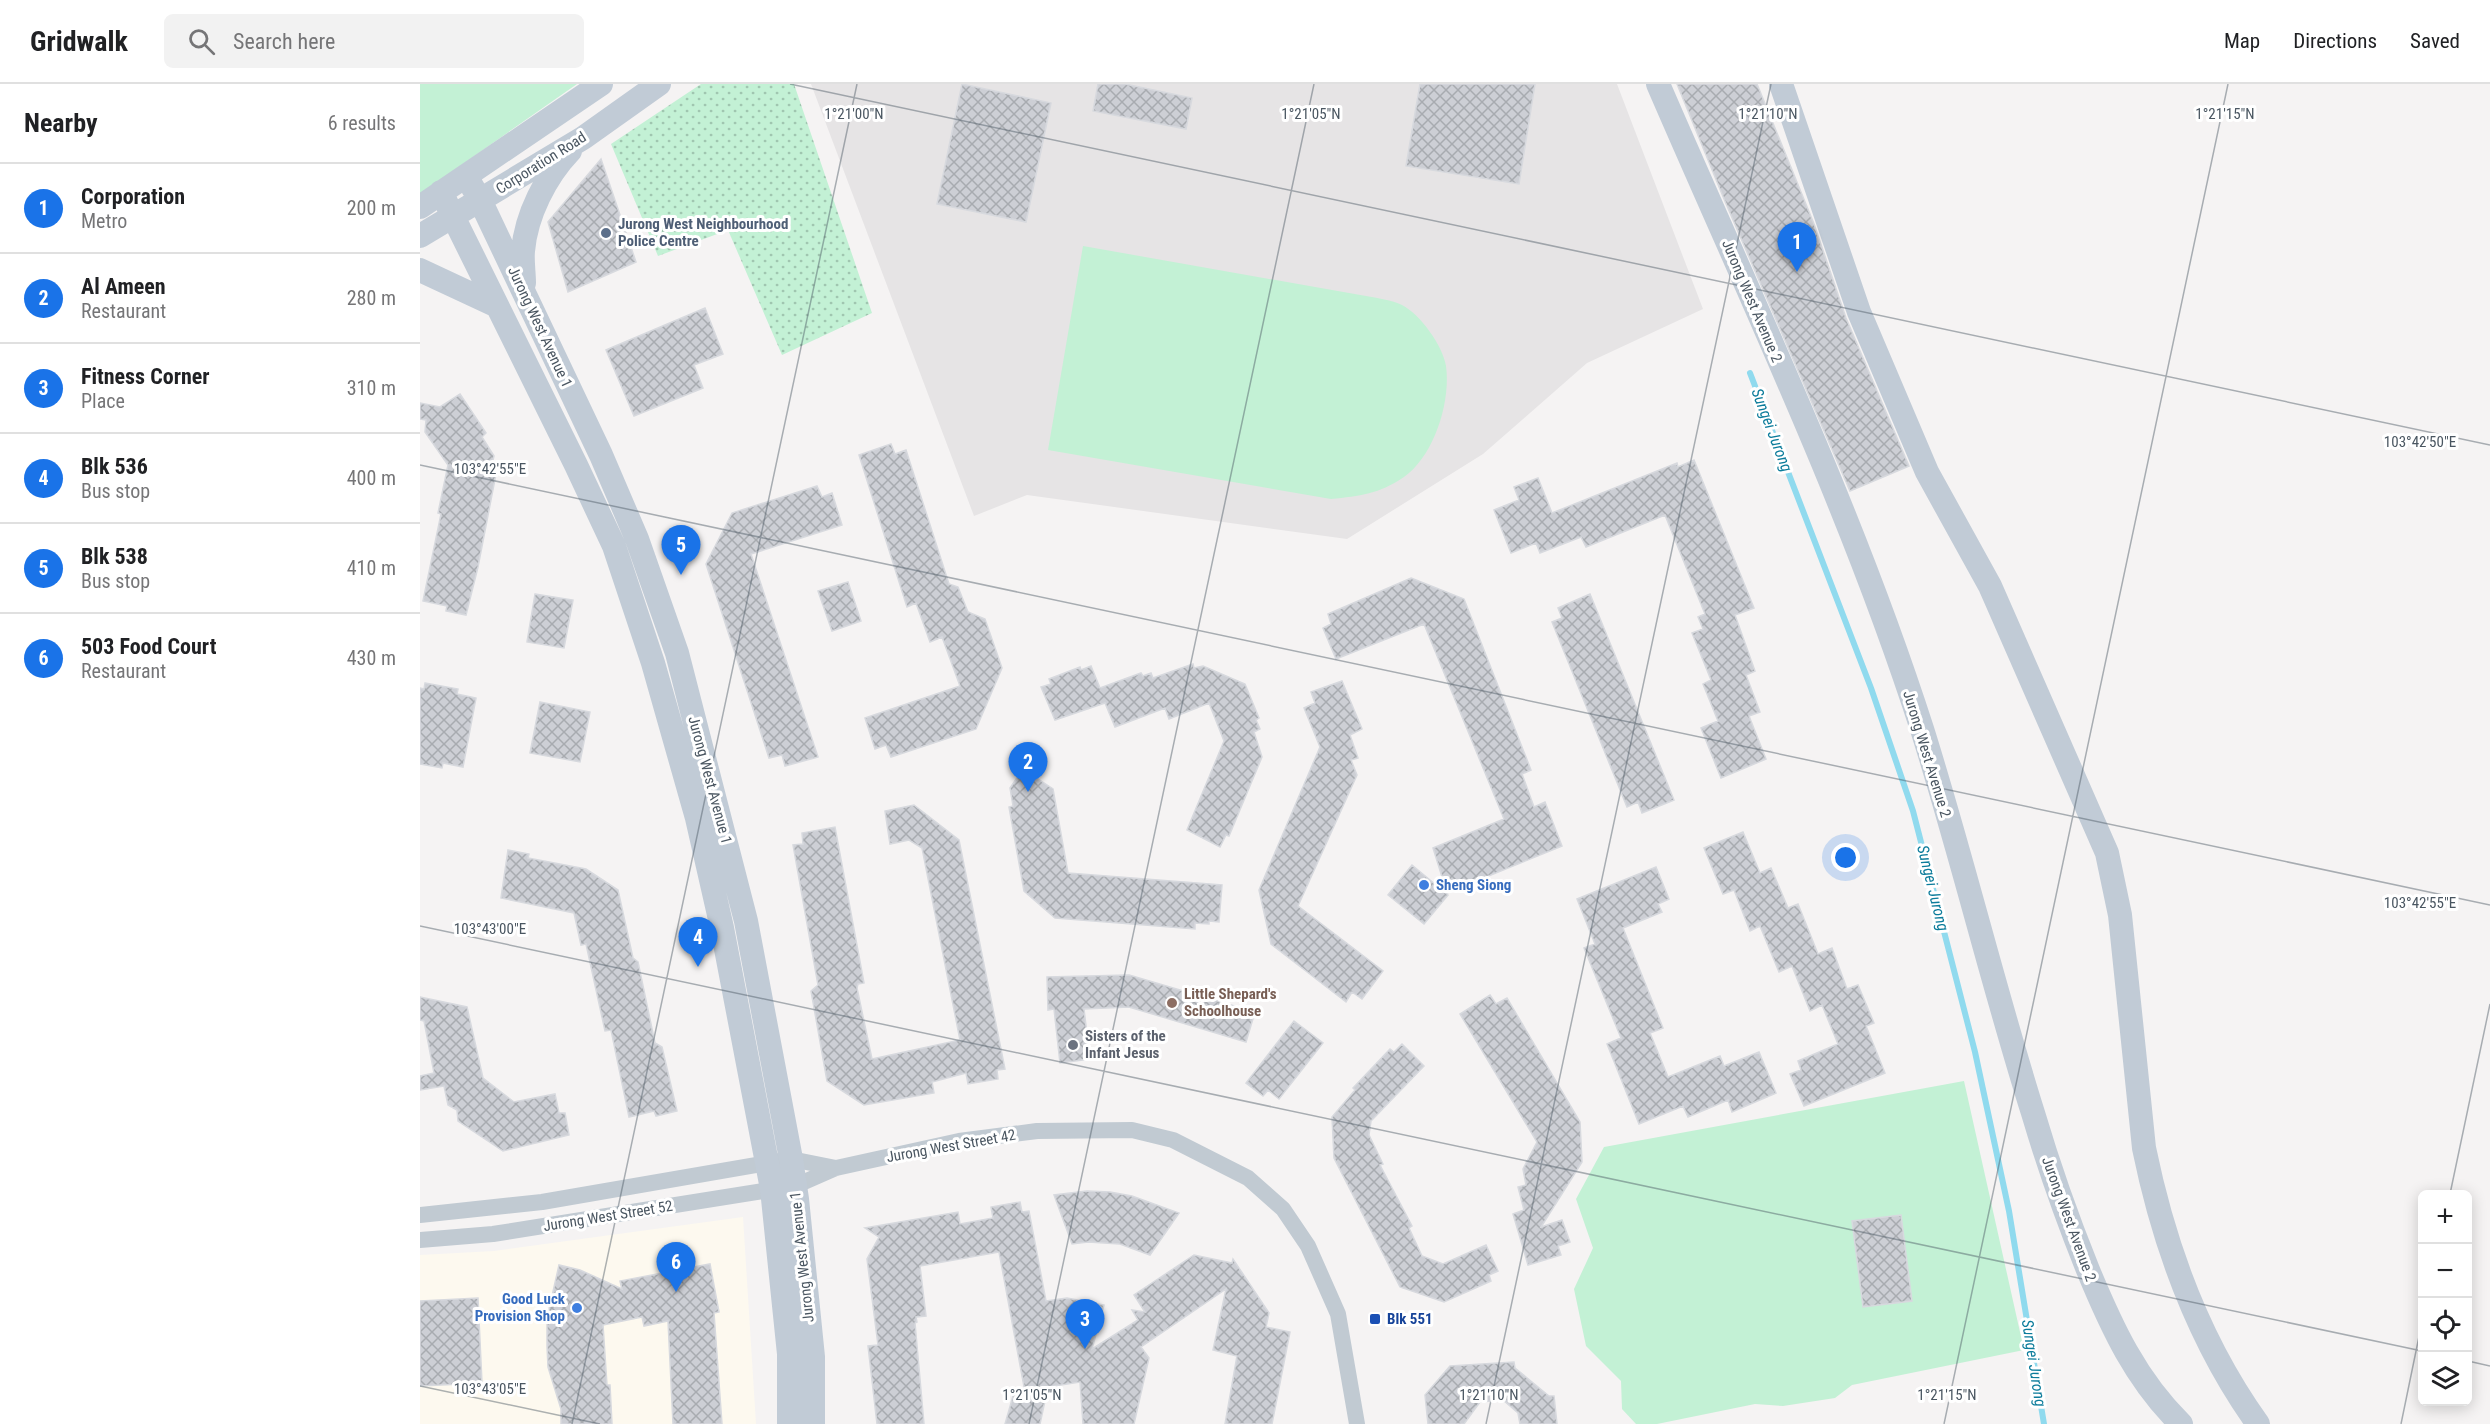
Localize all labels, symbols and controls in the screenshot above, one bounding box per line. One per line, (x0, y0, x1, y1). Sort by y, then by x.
search box (164, 14, 584, 68)
text: Gridwalk (30, 25, 128, 58)
icon: search (185, 25, 218, 58)
text: Search here (233, 29, 335, 54)
text: Map (2224, 29, 2260, 53)
text: Directions (2293, 29, 2377, 53)
text: Saved (2410, 29, 2460, 53)
text: 1°21'00"N (824, 105, 884, 123)
text: 1°21'05"N (1281, 105, 1341, 123)
text: 1°21'10"N (1738, 105, 1798, 123)
text: 1°21'15"N (2195, 105, 2255, 123)
text: Nearby (24, 108, 98, 138)
text: 6 results (328, 111, 396, 135)
street label: Corporation Road (492, 128, 590, 198)
text: Corporation (81, 184, 185, 209)
text: 1 (38, 196, 49, 220)
text: 200 m (347, 196, 396, 220)
text: Metro (81, 209, 127, 233)
place label: Jurong West Neighbourhood Police Centre (618, 215, 788, 250)
pin: 1 (1778, 222, 1816, 272)
marker: Jurong West Neighbourhood Police Centre (599, 226, 613, 240)
street label: Jurong West Avenue 2 (1718, 237, 1786, 365)
street label: Jurong West Avenue 1 (504, 264, 576, 390)
text: Al Ameen (81, 274, 166, 299)
text: 2 (38, 286, 49, 310)
text: 280 m (347, 286, 396, 310)
text: Restaurant (81, 299, 166, 323)
text: Fitness Corner (81, 364, 210, 389)
text: 3 (38, 376, 49, 400)
text: 310 m (347, 376, 396, 400)
water label: Sungei Jurong (1747, 386, 1797, 475)
text: Place (81, 389, 125, 413)
text: 103°42'50"E (2384, 433, 2456, 451)
text: Blk 536 (81, 454, 148, 479)
text: 103°42'55"E (454, 460, 526, 478)
text: 4 (38, 466, 49, 490)
text: 400 m (347, 466, 396, 490)
text: Bus stop (81, 479, 150, 503)
pin: 5 (662, 526, 700, 575)
text: Blk 538 (81, 544, 148, 569)
text: 5 (38, 556, 49, 580)
text: 410 m (347, 556, 396, 580)
text: Bus stop (81, 569, 150, 593)
text: 503 Food Court (81, 634, 216, 659)
text: 6 (38, 646, 49, 670)
text: 430 m (347, 646, 396, 670)
text: Restaurant (81, 659, 166, 683)
street label: Jurong West Avenue 2 (1899, 688, 1955, 820)
street label: Jurong West Avenue 1 (684, 714, 736, 846)
pin: 2 (1008, 742, 1048, 792)
your location (1831, 843, 1860, 872)
water label: Sungei Jurong (1913, 843, 1953, 933)
place label: Sheng Siong (1436, 876, 1511, 894)
marker: Sheng Siong (1417, 878, 1431, 892)
text: 103°42'55"E (2384, 894, 2456, 912)
pin: 4 (678, 918, 718, 967)
text: 103°43'00"E (454, 920, 526, 938)
place label: Little Shepard's Schoolhouse (1184, 985, 1277, 1020)
marker: Little Shepard's Schoolhouse (1165, 996, 1179, 1010)
place label: Sisters of the Infant Jesus (1085, 1027, 1166, 1062)
marker: Sisters of the Infant Jesus (1066, 1038, 1080, 1052)
street label: Jurong West Street 42 (885, 1126, 1017, 1166)
street label: Jurong West Avenue 2 (2038, 1154, 2100, 1284)
map controls (2418, 1190, 2472, 1406)
button: + (2418, 1190, 2472, 1244)
street label: Jurong West Avenue 1 (786, 1191, 818, 1323)
street label: Jurong West Street 52 (542, 1197, 674, 1235)
pin: 6 (656, 1242, 696, 1292)
button: − (2418, 1244, 2472, 1298)
place label: Good Luck Provision Shop (475, 1290, 566, 1325)
button: locate (2418, 1298, 2472, 1352)
pin: 3 (1066, 1300, 1104, 1349)
marker: Good Luck Provision Shop (570, 1301, 584, 1315)
place label: Blk 551 (1387, 1310, 1433, 1328)
marker: Blk 551 (1368, 1312, 1382, 1326)
water label: Sungei Jurong (2018, 1318, 2050, 1408)
button: layers (2418, 1352, 2472, 1406)
text: 103°43'05"E (454, 1380, 526, 1398)
text: 1°21'05"N (1002, 1386, 1062, 1404)
text: 1°21'10"N (1459, 1386, 1519, 1404)
text: 1°21'15"N (1917, 1386, 1977, 1404)

